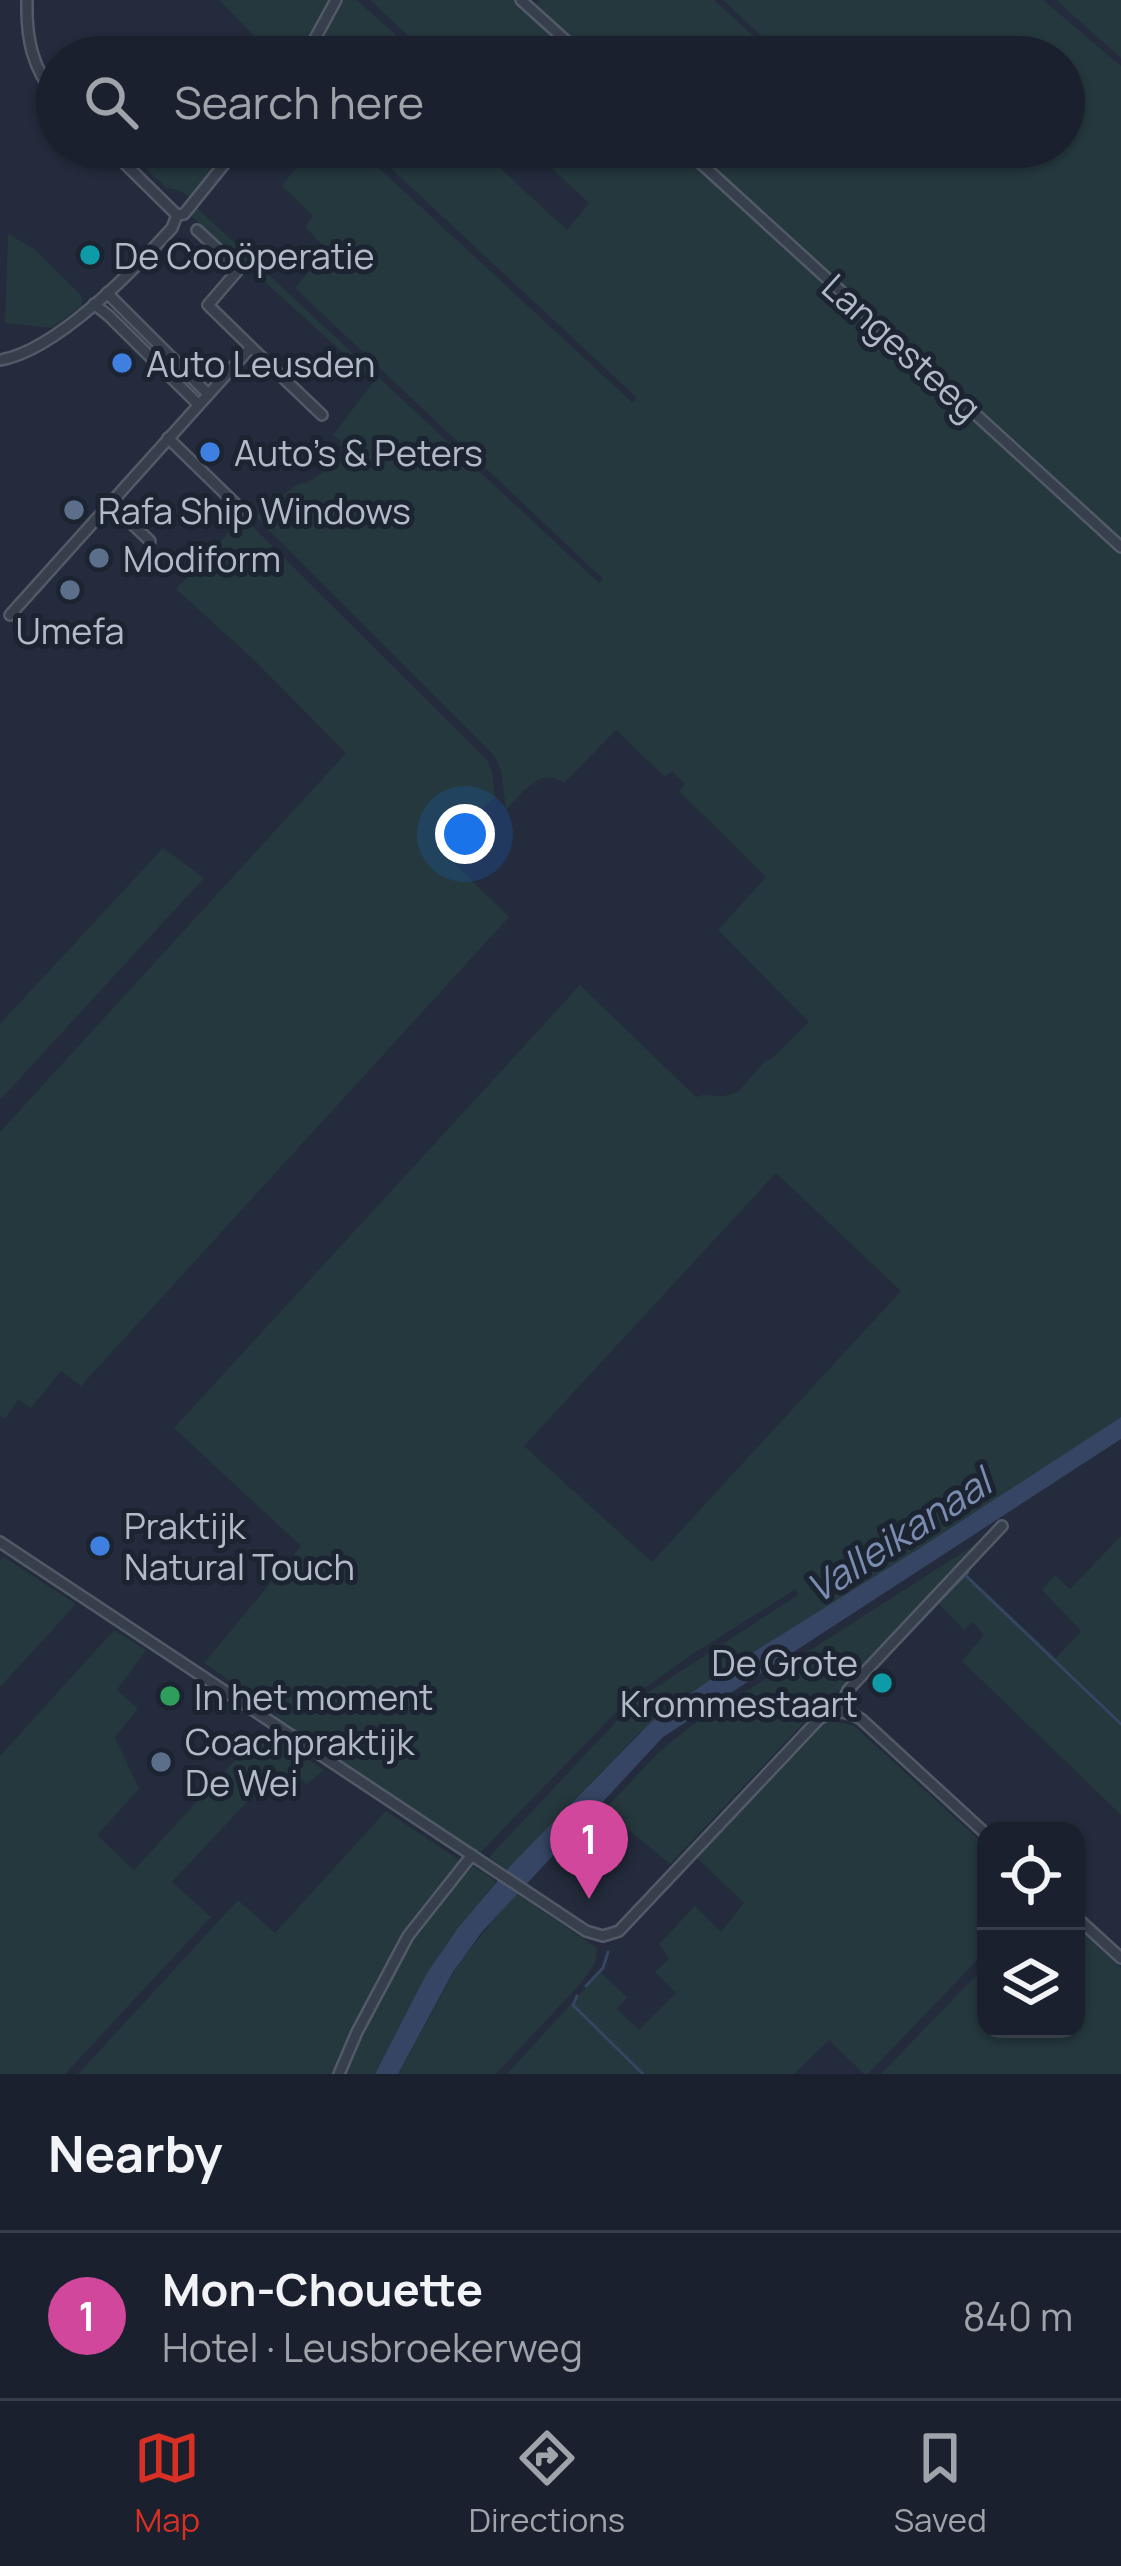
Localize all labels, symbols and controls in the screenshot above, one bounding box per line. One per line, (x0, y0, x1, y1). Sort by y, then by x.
search box (36, 36, 1085, 168)
icon: search (78, 69, 144, 135)
text: Search here (174, 71, 424, 133)
place label: De Cooöperatie (114, 231, 375, 280)
marker: De Cooöperatie (77, 242, 103, 268)
street label: Langesteeg (812, 263, 992, 431)
place label: Auto Leusden (146, 339, 375, 388)
marker: Auto Leusden (109, 350, 135, 376)
place label: Auto's & Peters (234, 428, 483, 477)
marker: Auto's & Peters (197, 439, 223, 465)
place label: Rafa Ship Windows (98, 486, 411, 535)
marker: Rafa Ship Windows (61, 497, 87, 523)
place label: Modiform (123, 534, 281, 583)
marker: Modiform (86, 545, 112, 571)
marker: Umefa (57, 577, 83, 603)
place label: Umefa (16, 606, 124, 655)
your location (435, 804, 495, 864)
water label: Valleikanaal (795, 1452, 1005, 1615)
place label: Praktijk Natural Touch (124, 1501, 355, 1591)
marker: Praktijk Natural Touch (87, 1533, 113, 1559)
place label: De Grote Krommestaart (620, 1638, 858, 1728)
marker: De Grote Krommestaart (869, 1670, 895, 1696)
place label: In het moment (194, 1672, 433, 1721)
marker: In het moment (157, 1683, 183, 1709)
place label: Coachpraktijk De Wei (185, 1717, 416, 1807)
marker: Coachpraktijk De Wei (148, 1749, 174, 1775)
pin: 1 (550, 1800, 628, 1899)
map controls (977, 1822, 1085, 2038)
button: locate (977, 1822, 1085, 1930)
button: layers (977, 1930, 1085, 2038)
text: Nearby (48, 2118, 223, 2187)
text: Mon-Chouette (162, 2258, 483, 2320)
text: 1 (78, 2289, 96, 2343)
text: 840 m (963, 2289, 1073, 2343)
text: Hotel · Leusbroekerweg (162, 2320, 583, 2374)
tab: Map (134, 2425, 200, 2542)
tab: Directions (469, 2425, 625, 2542)
tab: Saved (894, 2425, 987, 2542)

